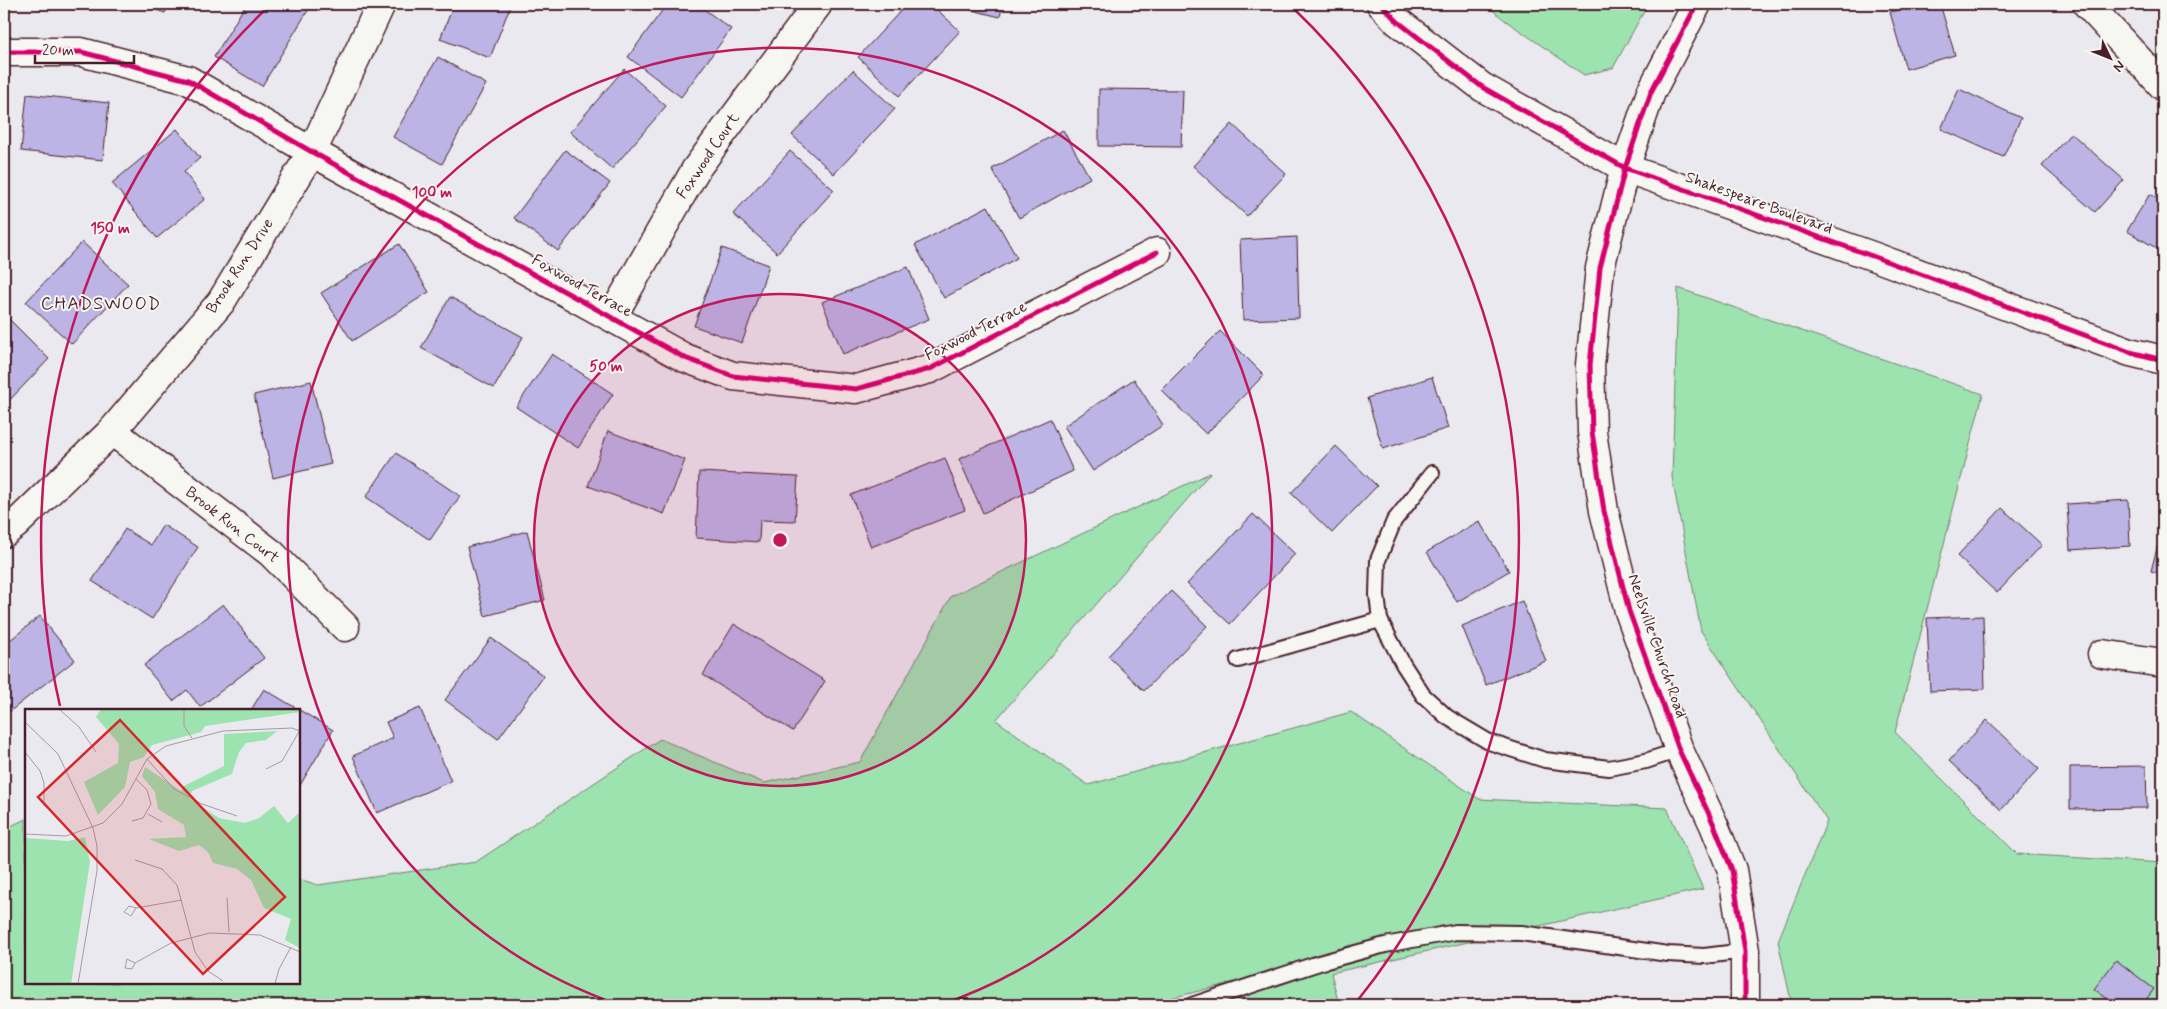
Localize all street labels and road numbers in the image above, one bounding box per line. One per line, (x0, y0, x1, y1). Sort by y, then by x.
street label: Foxwood Court (672, 109, 745, 203)
street label: Shakespeare Boulevard (1682, 167, 1836, 239)
street label: Brook Run Drive (201, 215, 279, 317)
street label: Foxwood Terrace (528, 250, 637, 323)
street label: Foxwood Terrace (921, 296, 1031, 366)
street label: Brook Run Court (181, 482, 283, 568)
street label: Neelsville Church Road (1622, 571, 1692, 721)

